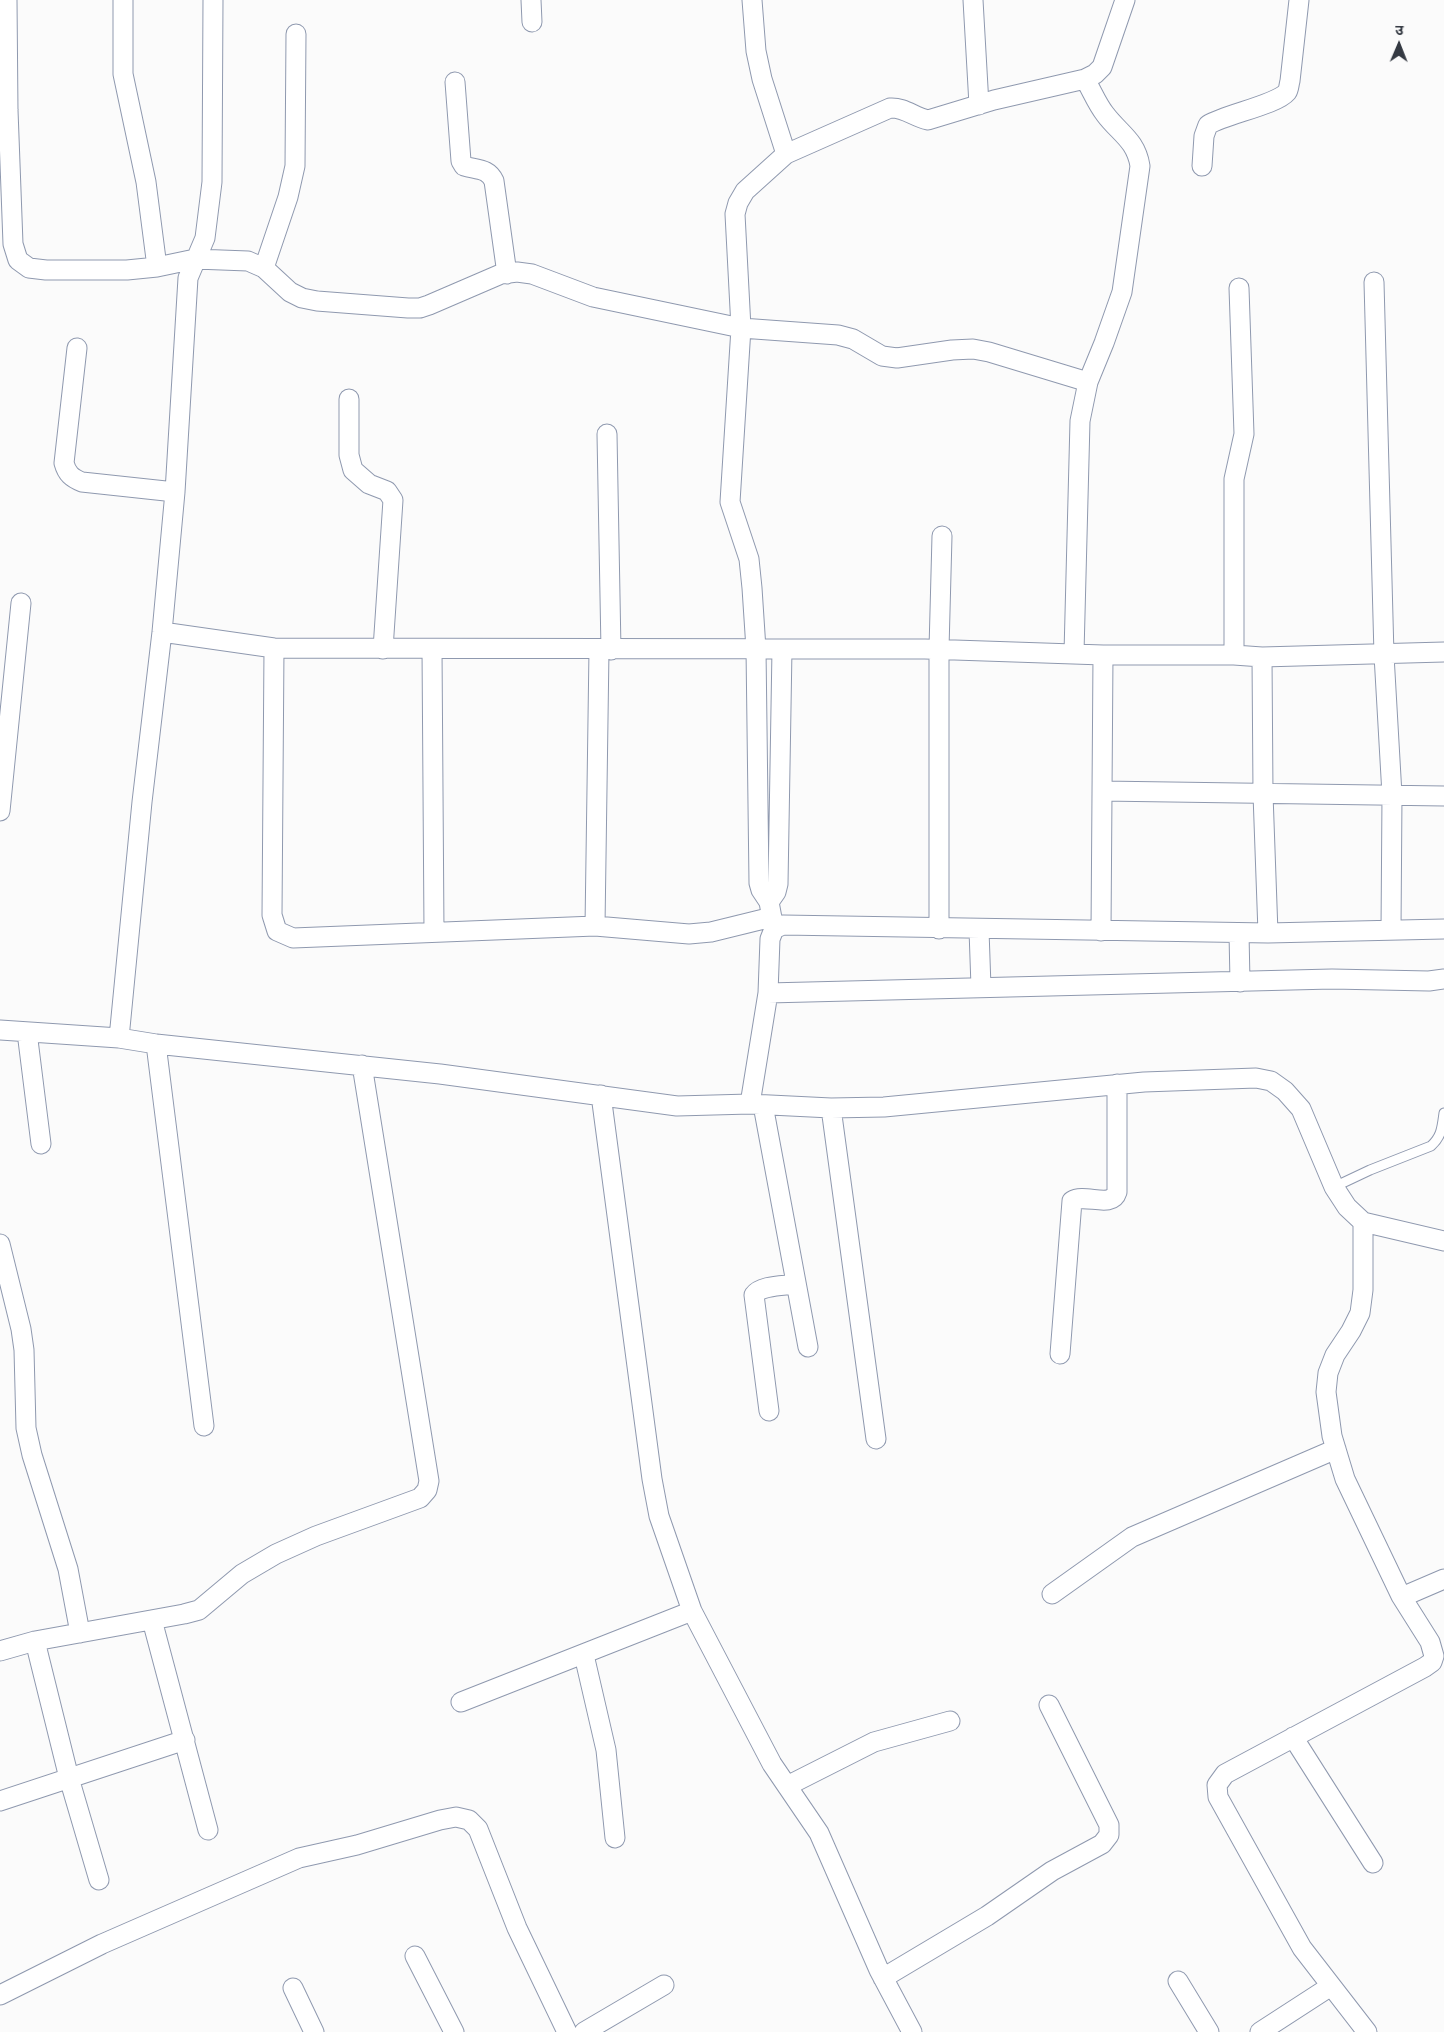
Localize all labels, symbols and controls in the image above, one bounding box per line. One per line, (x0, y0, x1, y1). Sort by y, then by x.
north arrow (1374, 20, 1424, 70)
text: उ (1395, 22, 1403, 38)

